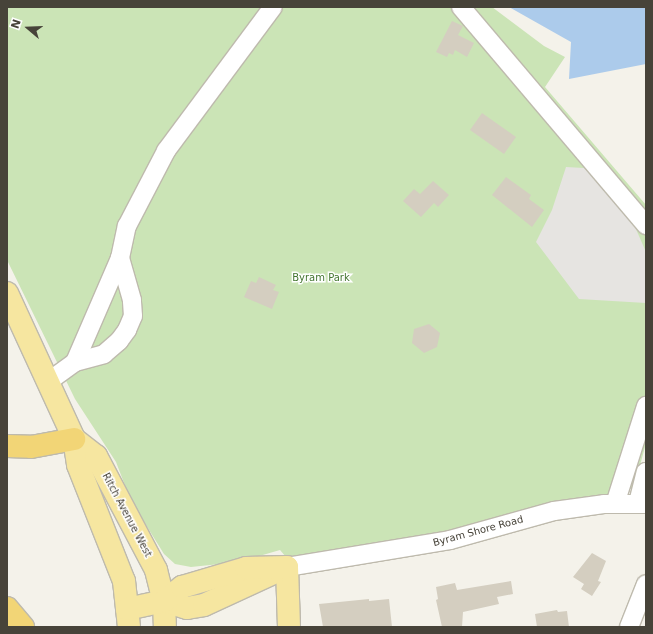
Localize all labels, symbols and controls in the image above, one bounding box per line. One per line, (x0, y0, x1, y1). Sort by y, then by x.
north arrow (8, 8, 48, 48)
text: N (9, 17, 24, 30)
park label: Byram Park (292, 272, 350, 284)
street label: Ritch Avenue West (100, 471, 154, 559)
street label: Byram Shore Road (432, 513, 524, 549)

